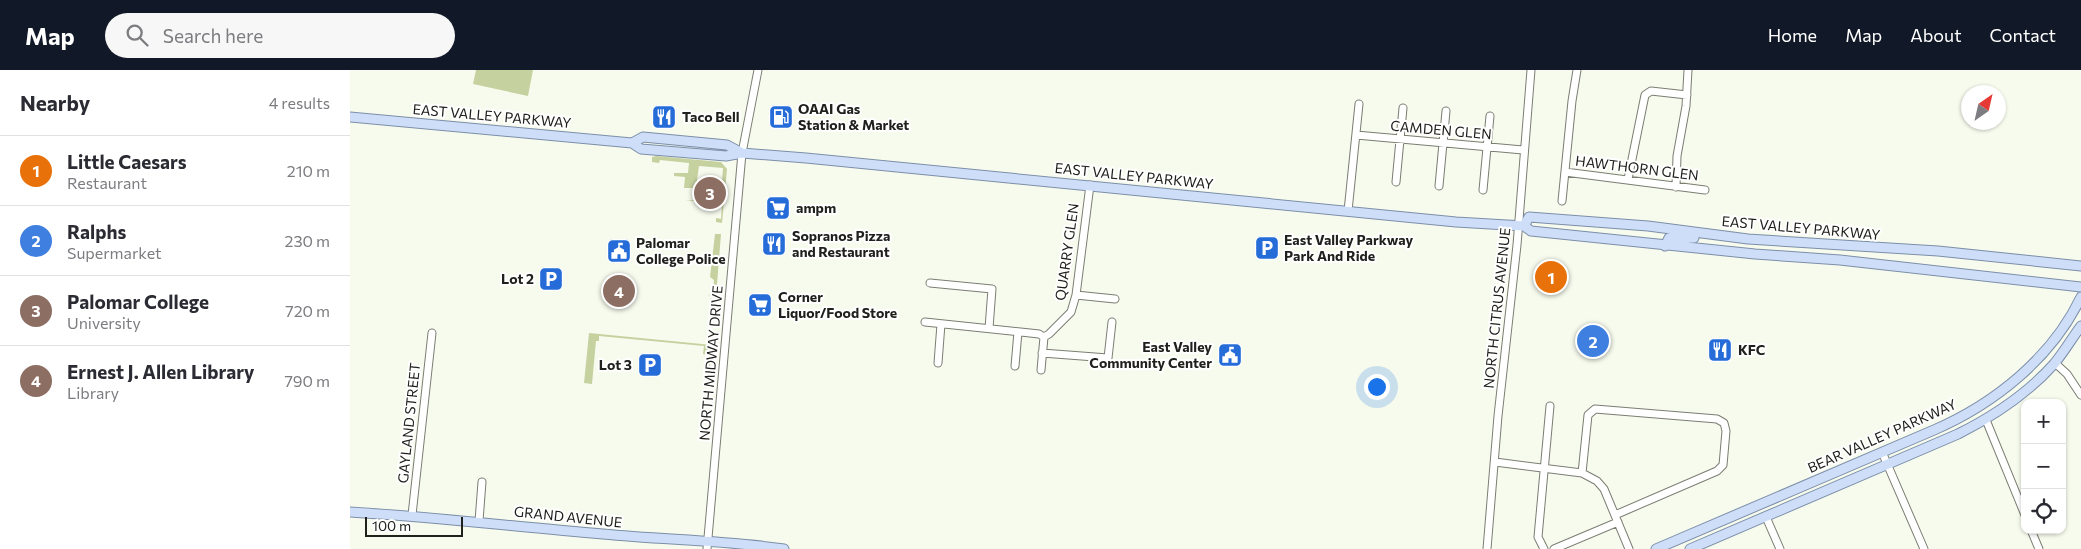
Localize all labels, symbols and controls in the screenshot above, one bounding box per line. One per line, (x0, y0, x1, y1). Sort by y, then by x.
search box (105, 13, 455, 58)
text: Map (25, 21, 75, 50)
icon: search (123, 21, 151, 49)
text: Search here (163, 24, 263, 47)
text: Home (1768, 24, 1817, 46)
text: Map (1845, 24, 1882, 46)
text: About (1910, 24, 1962, 46)
text: Contact (1990, 24, 2056, 46)
north arrow (1961, 85, 2006, 130)
text: Nearby (20, 90, 90, 115)
text: 4 results (269, 93, 330, 112)
street label: EAST VALLEY PARKWAY (412, 100, 572, 131)
place label: OAAI Gas Station & Market (798, 100, 909, 133)
restaurant icon: Taco Bell (651, 104, 677, 130)
fuel station icon: OAAI Gas Station & Market (768, 104, 794, 130)
place label: Taco Bell (682, 108, 740, 125)
street label: CAMDEN GLEN (1390, 117, 1492, 142)
text: Little Caesars (67, 150, 187, 173)
street label: HAWTHORN GLEN (1574, 152, 1700, 184)
street label: EAST VALLEY PARKWAY (1054, 159, 1214, 192)
text: 1 (32, 161, 40, 180)
text: 210 m (287, 161, 330, 180)
text: Restaurant (67, 173, 147, 192)
pin: 3 (694, 174, 726, 212)
supermarket icon: ampm (765, 195, 791, 221)
place label: ampm (796, 199, 836, 216)
street label: QUARRY GLEN (1051, 202, 1082, 302)
street label: EAST VALLEY PARKWAY (1721, 212, 1881, 243)
text: Ralphs (67, 220, 126, 243)
place label: Sopranos Pizza and Restaurant (792, 227, 890, 260)
street label: NORTH CITRUS AVENUE (1480, 227, 1513, 389)
text: 2 (31, 231, 41, 250)
text: 230 m (285, 231, 330, 250)
restaurant icon: Sopranos Pizza and Restaurant (761, 231, 787, 257)
place label: East Valley Parkway Park And Ride (1284, 231, 1413, 264)
place label: Palomar College Police (636, 234, 726, 267)
parking icon: East Valley Parkway Park And Ride (1254, 235, 1280, 261)
public building icon: Palomar College Police (606, 238, 632, 264)
text: Supermarket (67, 243, 162, 262)
pin: 1 (1535, 258, 1567, 296)
parking icon: Lot 2 (538, 266, 564, 292)
place label: Lot 2 (501, 270, 534, 287)
pin: 4 (603, 272, 635, 310)
street label: NORTH MIDWAY DRIVE (695, 285, 726, 441)
place label: Corner Liquor/Food Store (778, 288, 897, 321)
text: Palomar College (67, 290, 209, 313)
supermarket icon: Corner Liquor/Food Store (747, 292, 773, 318)
text: 3 (31, 301, 41, 320)
text: 720 m (285, 301, 330, 320)
text: University (67, 313, 141, 332)
pin: 2 (1577, 322, 1609, 360)
restaurant icon: KFC (1707, 337, 1733, 363)
place label: East Valley Community Center (1089, 338, 1212, 371)
place label: KFC (1738, 341, 1765, 358)
public building icon: East Valley Community Center (1217, 342, 1243, 368)
parking icon: Lot 3 (637, 352, 663, 378)
place label: Lot 3 (599, 356, 632, 373)
text: Ernest J. Allen Library (67, 360, 254, 383)
street label: GAYLAND STREET (394, 362, 423, 484)
text: 4 (31, 371, 41, 390)
text: 790 m (284, 371, 330, 390)
your location (1364, 374, 1390, 400)
text: Library (67, 383, 119, 402)
street label: BEAR VALLEY PARKWAY (1805, 395, 1959, 476)
map controls (2021, 399, 2066, 534)
button: + (2021, 399, 2066, 444)
button: − (2021, 444, 2066, 489)
button: locate (2021, 489, 2066, 534)
street label: GRAND AVENUE (513, 502, 623, 531)
scale bar (365, 514, 462, 537)
text: 100 m (372, 517, 411, 534)

